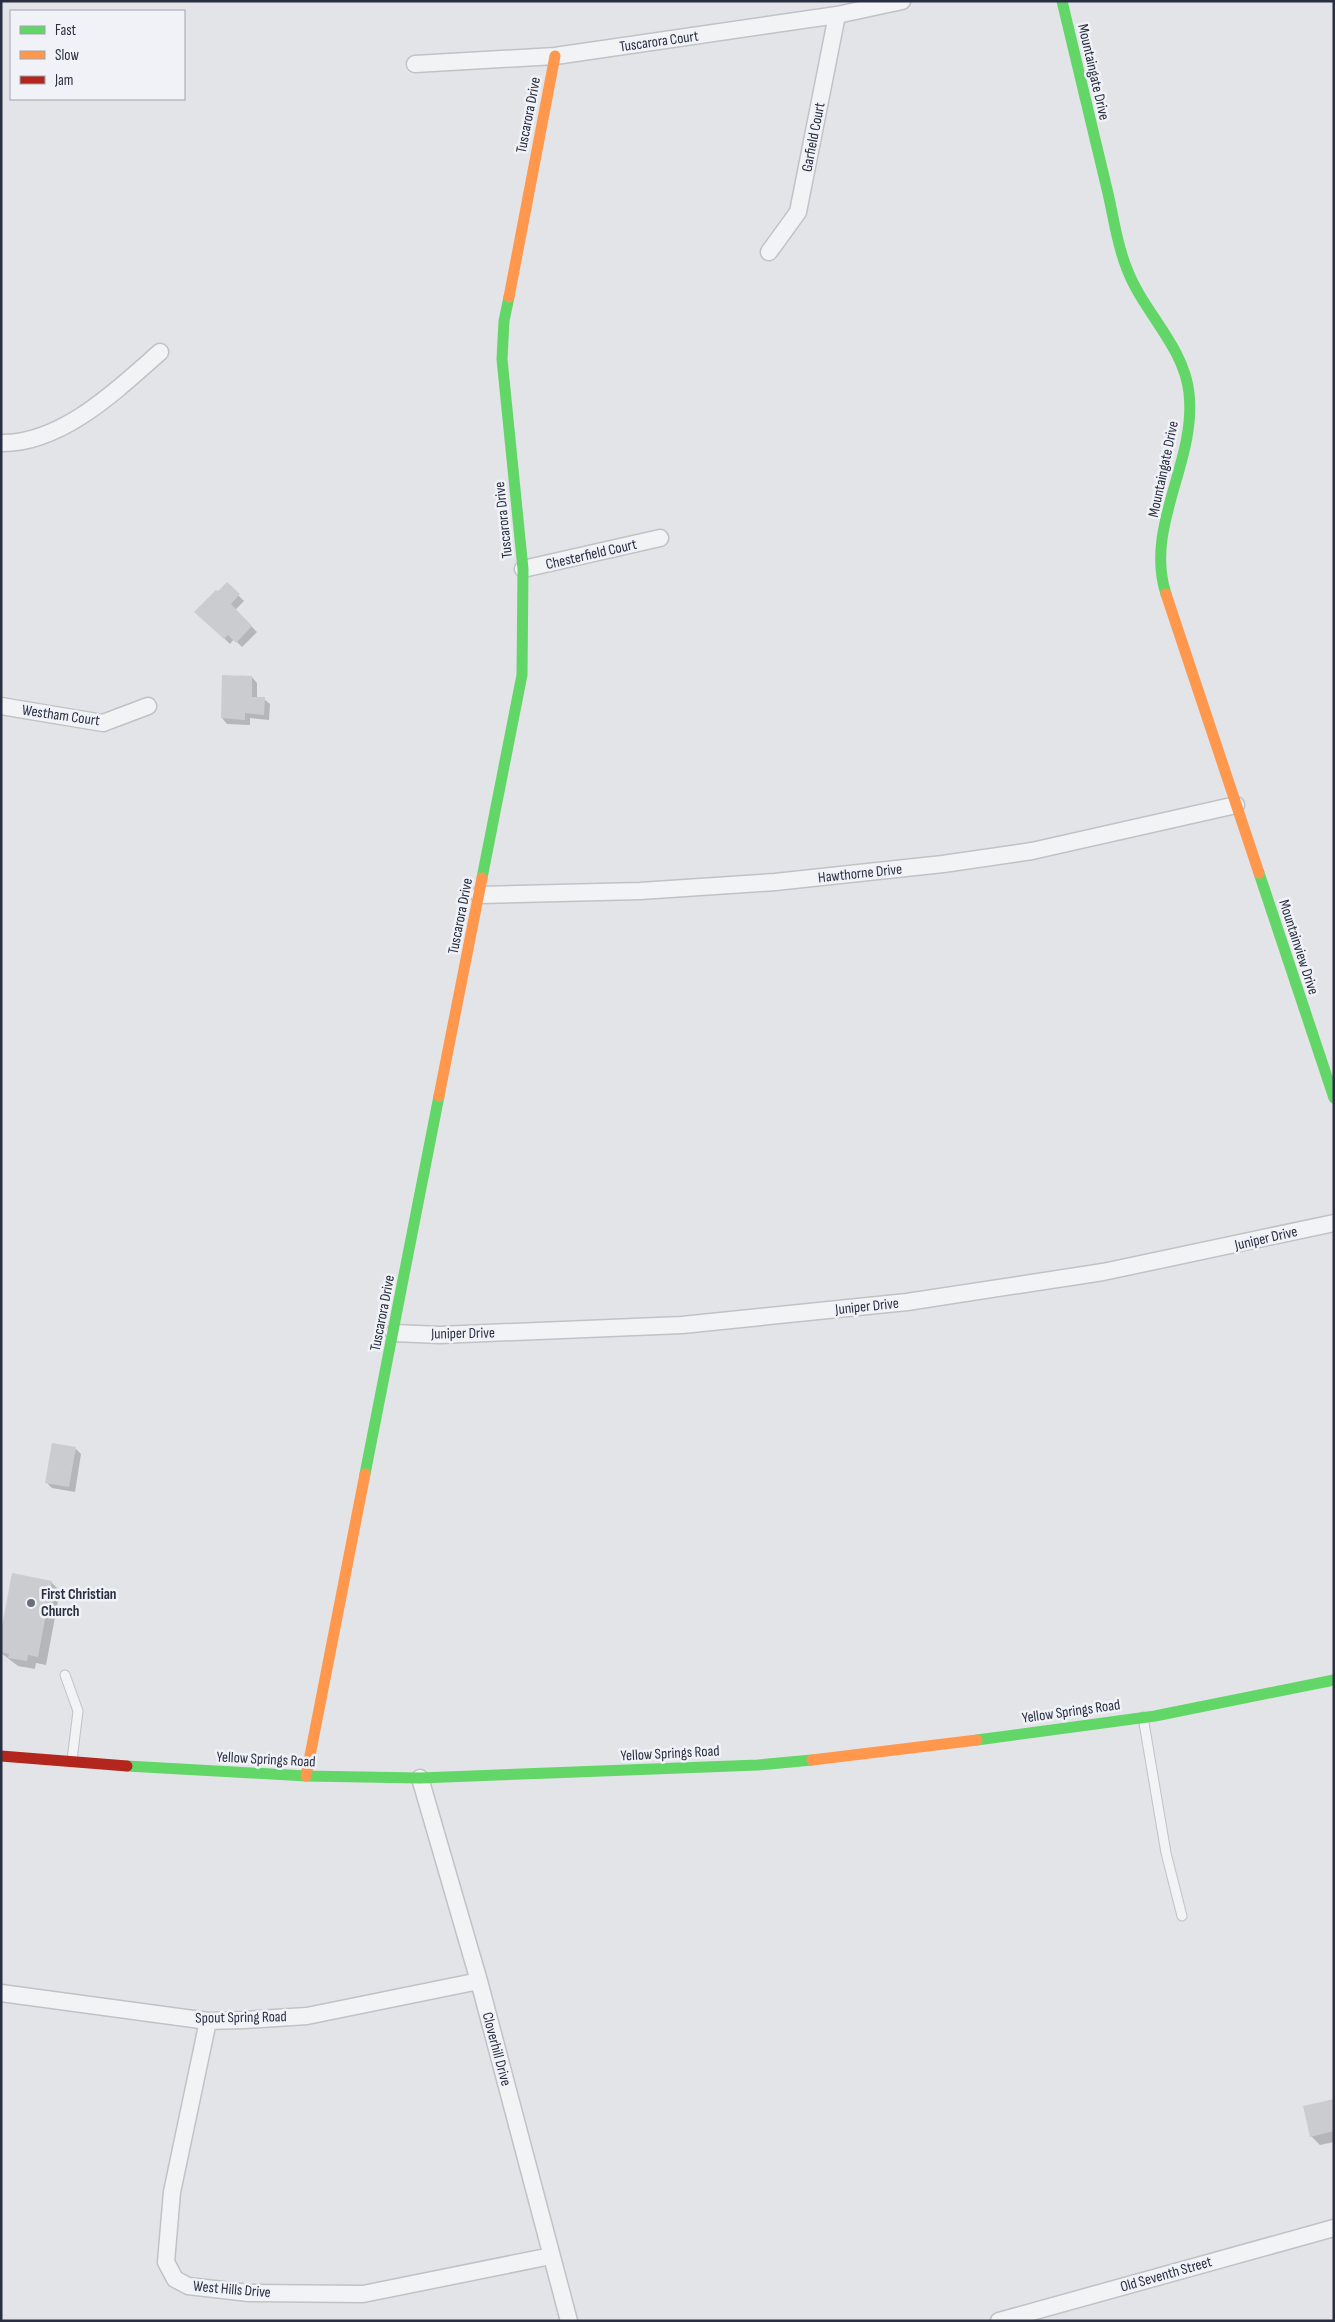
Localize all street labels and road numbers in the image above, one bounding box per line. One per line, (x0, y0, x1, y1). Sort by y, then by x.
street label: Mountaingate Drive (1073, 22, 1114, 122)
street label: Tuscarora Court (618, 27, 700, 56)
street label: Tuscarora Drive (512, 76, 545, 155)
street label: Garfield Court (797, 100, 830, 173)
street label: Mountaingate Drive (1144, 419, 1183, 519)
street label: Tuscarora Drive (490, 481, 517, 559)
street label: Chesterfield Court (544, 535, 639, 574)
street label: Westham Court (21, 701, 101, 730)
street label: Hawthorne Drive (817, 860, 903, 887)
street label: Tuscarora Drive (444, 877, 477, 956)
street label: Mountainview Drive (1274, 897, 1323, 997)
street label: Juniper Drive (1232, 1222, 1299, 1255)
street label: Tuscarora Drive (366, 1274, 399, 1353)
street label: Juniper Drive (833, 1294, 900, 1319)
street label: Juniper Drive (430, 1323, 495, 1344)
street label: Yellow Springs Road (1021, 1695, 1121, 1728)
street label: Yellow Springs Road (620, 1741, 720, 1766)
street label: Yellow Springs Road (216, 1747, 316, 1772)
street label: Spout Spring Road (195, 2007, 287, 2028)
street label: Cloverhill Drive (478, 2010, 515, 2088)
street label: Old Seventh Street (1118, 2252, 1215, 2297)
street label: West Hills Drive (192, 2277, 272, 2302)

